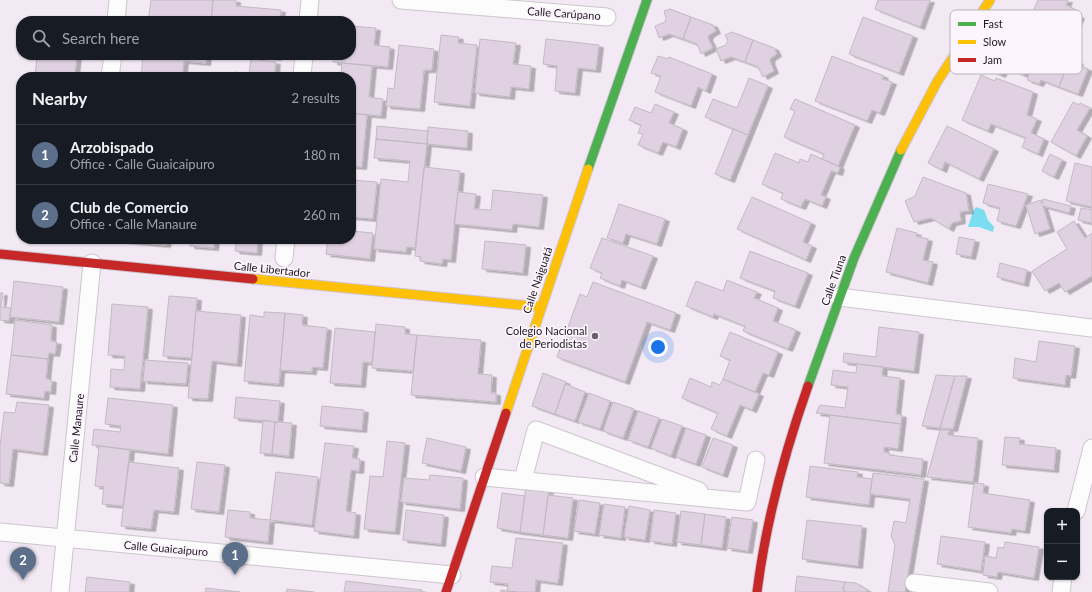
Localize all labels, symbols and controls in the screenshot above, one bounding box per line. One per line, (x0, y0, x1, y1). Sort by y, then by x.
street label: Calle Carúpano (527, 4, 601, 22)
legend (950, 10, 1082, 74)
search box (16, 16, 356, 60)
text: Fast (983, 17, 1003, 30)
icon: search (30, 27, 52, 49)
text: Search here (62, 29, 139, 47)
text: Slow (983, 35, 1007, 48)
text: Jam (983, 53, 1002, 66)
text: Nearby (32, 88, 87, 109)
text: 2 results (292, 90, 340, 106)
text: Arzobispado (70, 138, 154, 156)
text: 1 (41, 147, 49, 163)
text: 180 m (303, 147, 340, 163)
text: Office · Calle Guaicaipuro (70, 156, 215, 172)
text: Club de Comercio (70, 198, 188, 216)
text: 2 (41, 207, 49, 223)
text: 260 m (303, 207, 340, 223)
text: Office · Calle Manaure (70, 216, 197, 232)
street label: Calle Naiguatá (520, 245, 554, 315)
street label: Calle Tiuna (818, 253, 848, 307)
street label: Calle Libertador (233, 259, 311, 279)
place label: Colegio Nacional de Periodistas (506, 324, 587, 350)
marker: Colegio Nacional de Periodistas (590, 331, 600, 341)
your location (648, 337, 668, 357)
street label: Calle Manaure (66, 393, 86, 463)
map controls (1044, 508, 1080, 580)
button: + (1044, 508, 1080, 544)
street label: Calle Guaicaipuro (123, 538, 209, 558)
pin: 1 (222, 542, 248, 575)
button: − (1044, 544, 1080, 580)
pin: 2 (10, 547, 36, 580)

